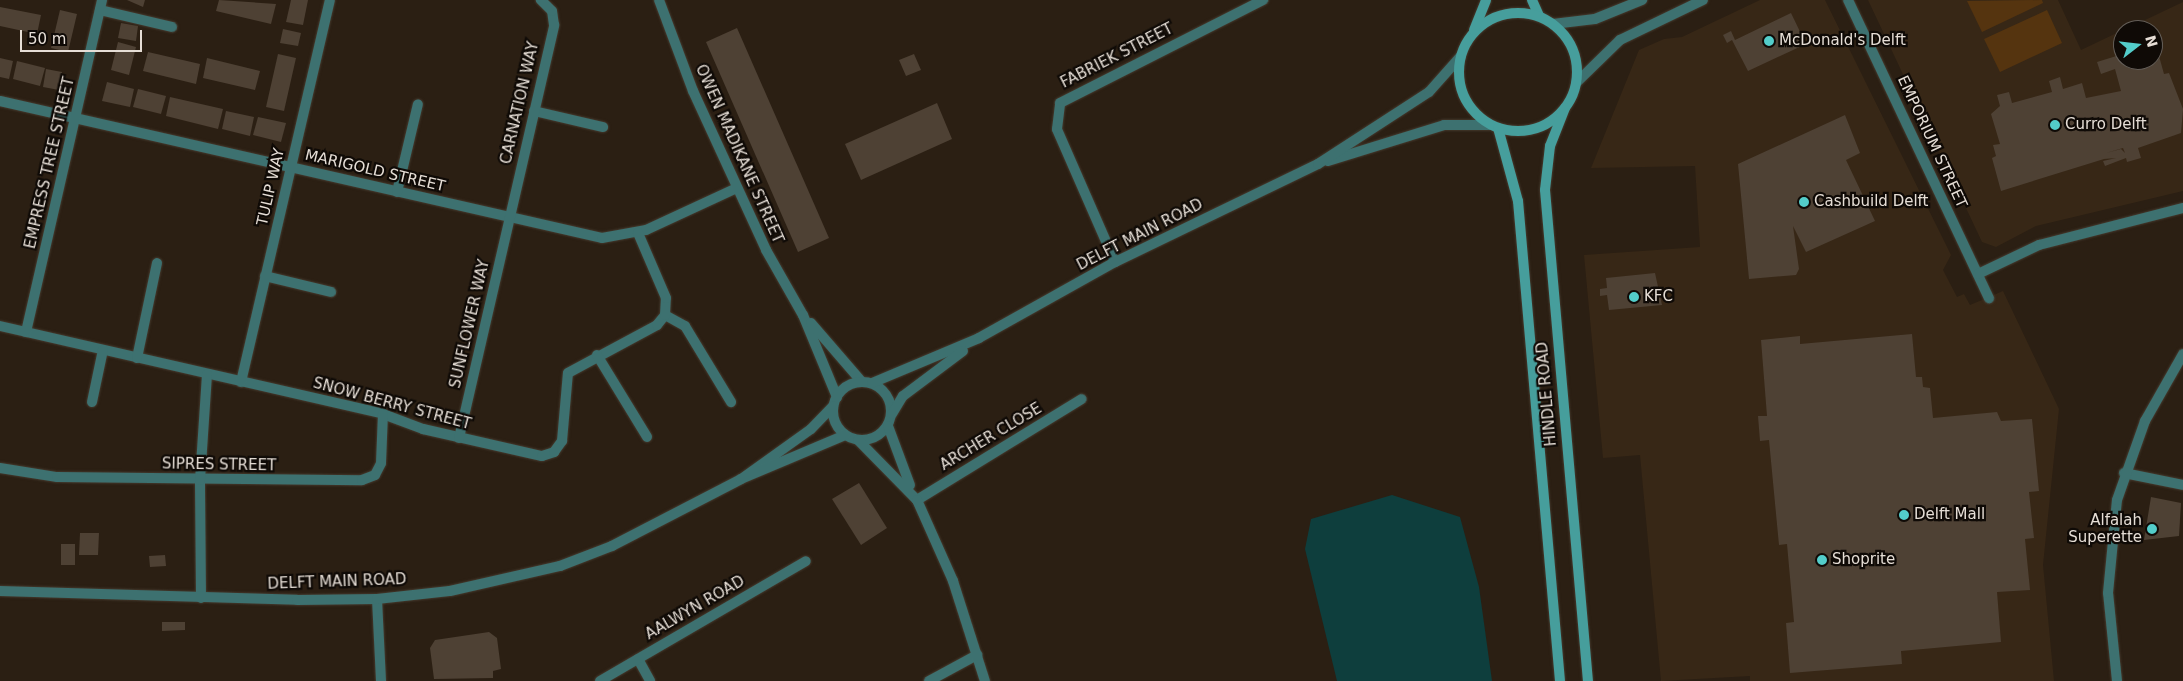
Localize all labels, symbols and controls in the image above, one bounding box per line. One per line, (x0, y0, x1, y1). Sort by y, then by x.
scale bar (22, 20, 145, 52)
street label: FABRIEK STREET (1058, 20, 1176, 92)
north arrow (2113, 20, 2163, 70)
text: 50 m (28, 30, 66, 48)
place label: McDonald's Delft (1779, 32, 1906, 50)
text: N (2142, 33, 2161, 49)
marker: McDonald's Delft (1763, 35, 1775, 47)
street label: CARNATION WAY (497, 40, 543, 166)
street label: OWEN MADIKANE STREET (691, 62, 787, 246)
street label: EMPORIUM STREET (1893, 73, 1971, 211)
street label: EMPRESS TREE STREET (21, 75, 79, 251)
place label: Curro Delft (2065, 116, 2147, 134)
marker: Curro Delft (2049, 119, 2061, 131)
street label: TULIP WAY (253, 146, 289, 228)
street label: MARIGOLD STREET (303, 146, 447, 196)
place label: Cashbuild Delft (1814, 193, 1928, 211)
street label: DELFT MAIN ROAD (1074, 195, 1206, 275)
marker: Cashbuild Delft (1798, 196, 1810, 208)
street label: SUNFLOWER WAY (446, 258, 494, 390)
place label: KFC (1644, 288, 1673, 306)
marker: KFC (1628, 291, 1640, 303)
street label: HINDLE ROAD (1533, 341, 1561, 447)
street label: SNOW BERRY STREET (311, 374, 473, 434)
street label: ARCHER CLOSE (937, 400, 1045, 474)
street label: SIPRES STREET (162, 455, 276, 475)
place label: Delft Mall (1914, 506, 1985, 524)
marker: Delft Mall (1898, 509, 1910, 521)
place label: Alfalah Superette (2068, 511, 2142, 546)
marker: Alfalah Superette (2146, 523, 2158, 535)
place label: Shoprite (1832, 551, 1895, 569)
marker: Shoprite (1816, 554, 1828, 566)
street label: DELFT MAIN ROAD (267, 571, 407, 593)
street label: AALWYN ROAD (642, 572, 748, 644)

